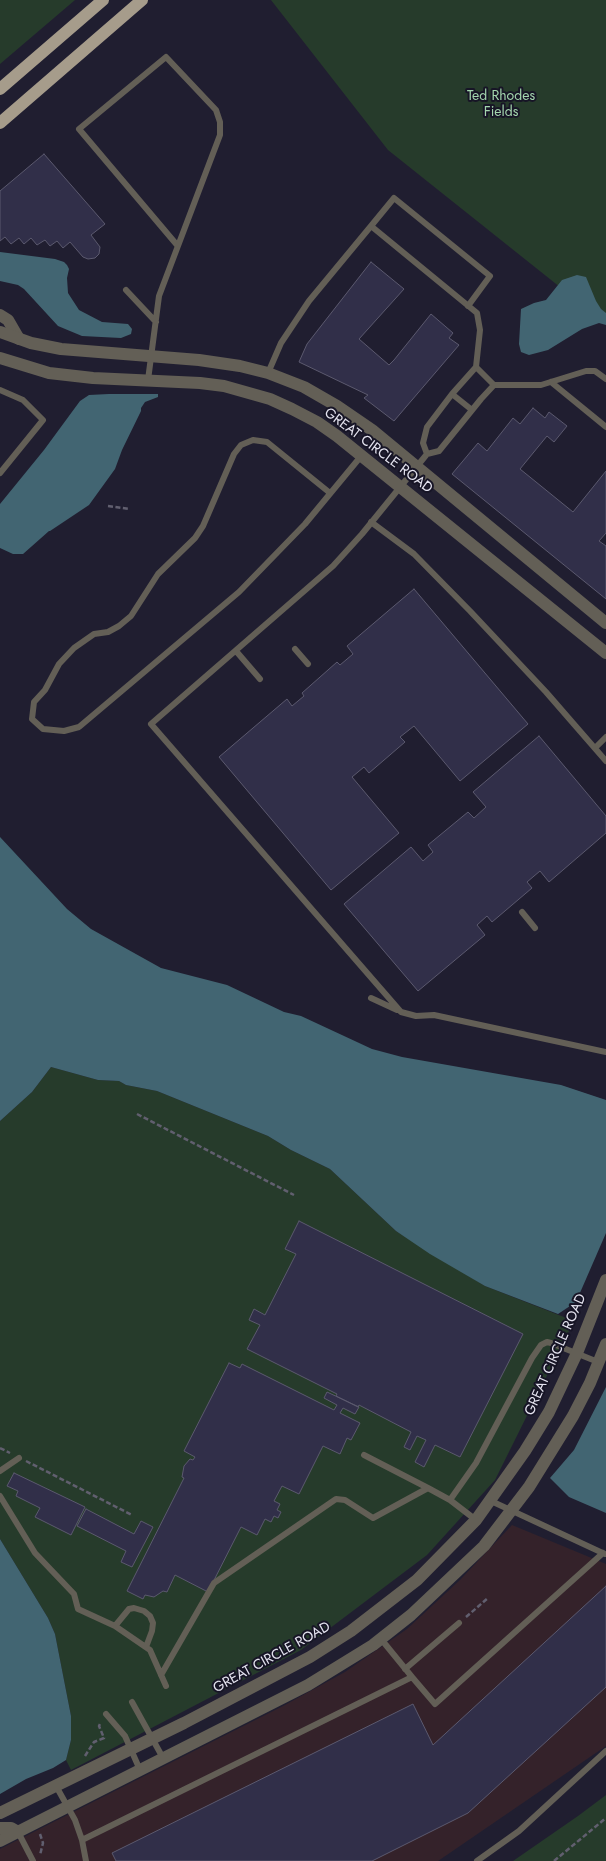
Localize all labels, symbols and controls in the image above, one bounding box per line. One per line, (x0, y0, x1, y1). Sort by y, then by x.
park label: Ted Rhodes Fields (467, 89, 535, 121)
street label: GREAT CIRCLE ROAD (321, 405, 435, 497)
street label: GREAT CIRCLE ROAD (522, 1292, 590, 1418)
street label: GREAT CIRCLE ROAD (211, 1619, 333, 1697)

